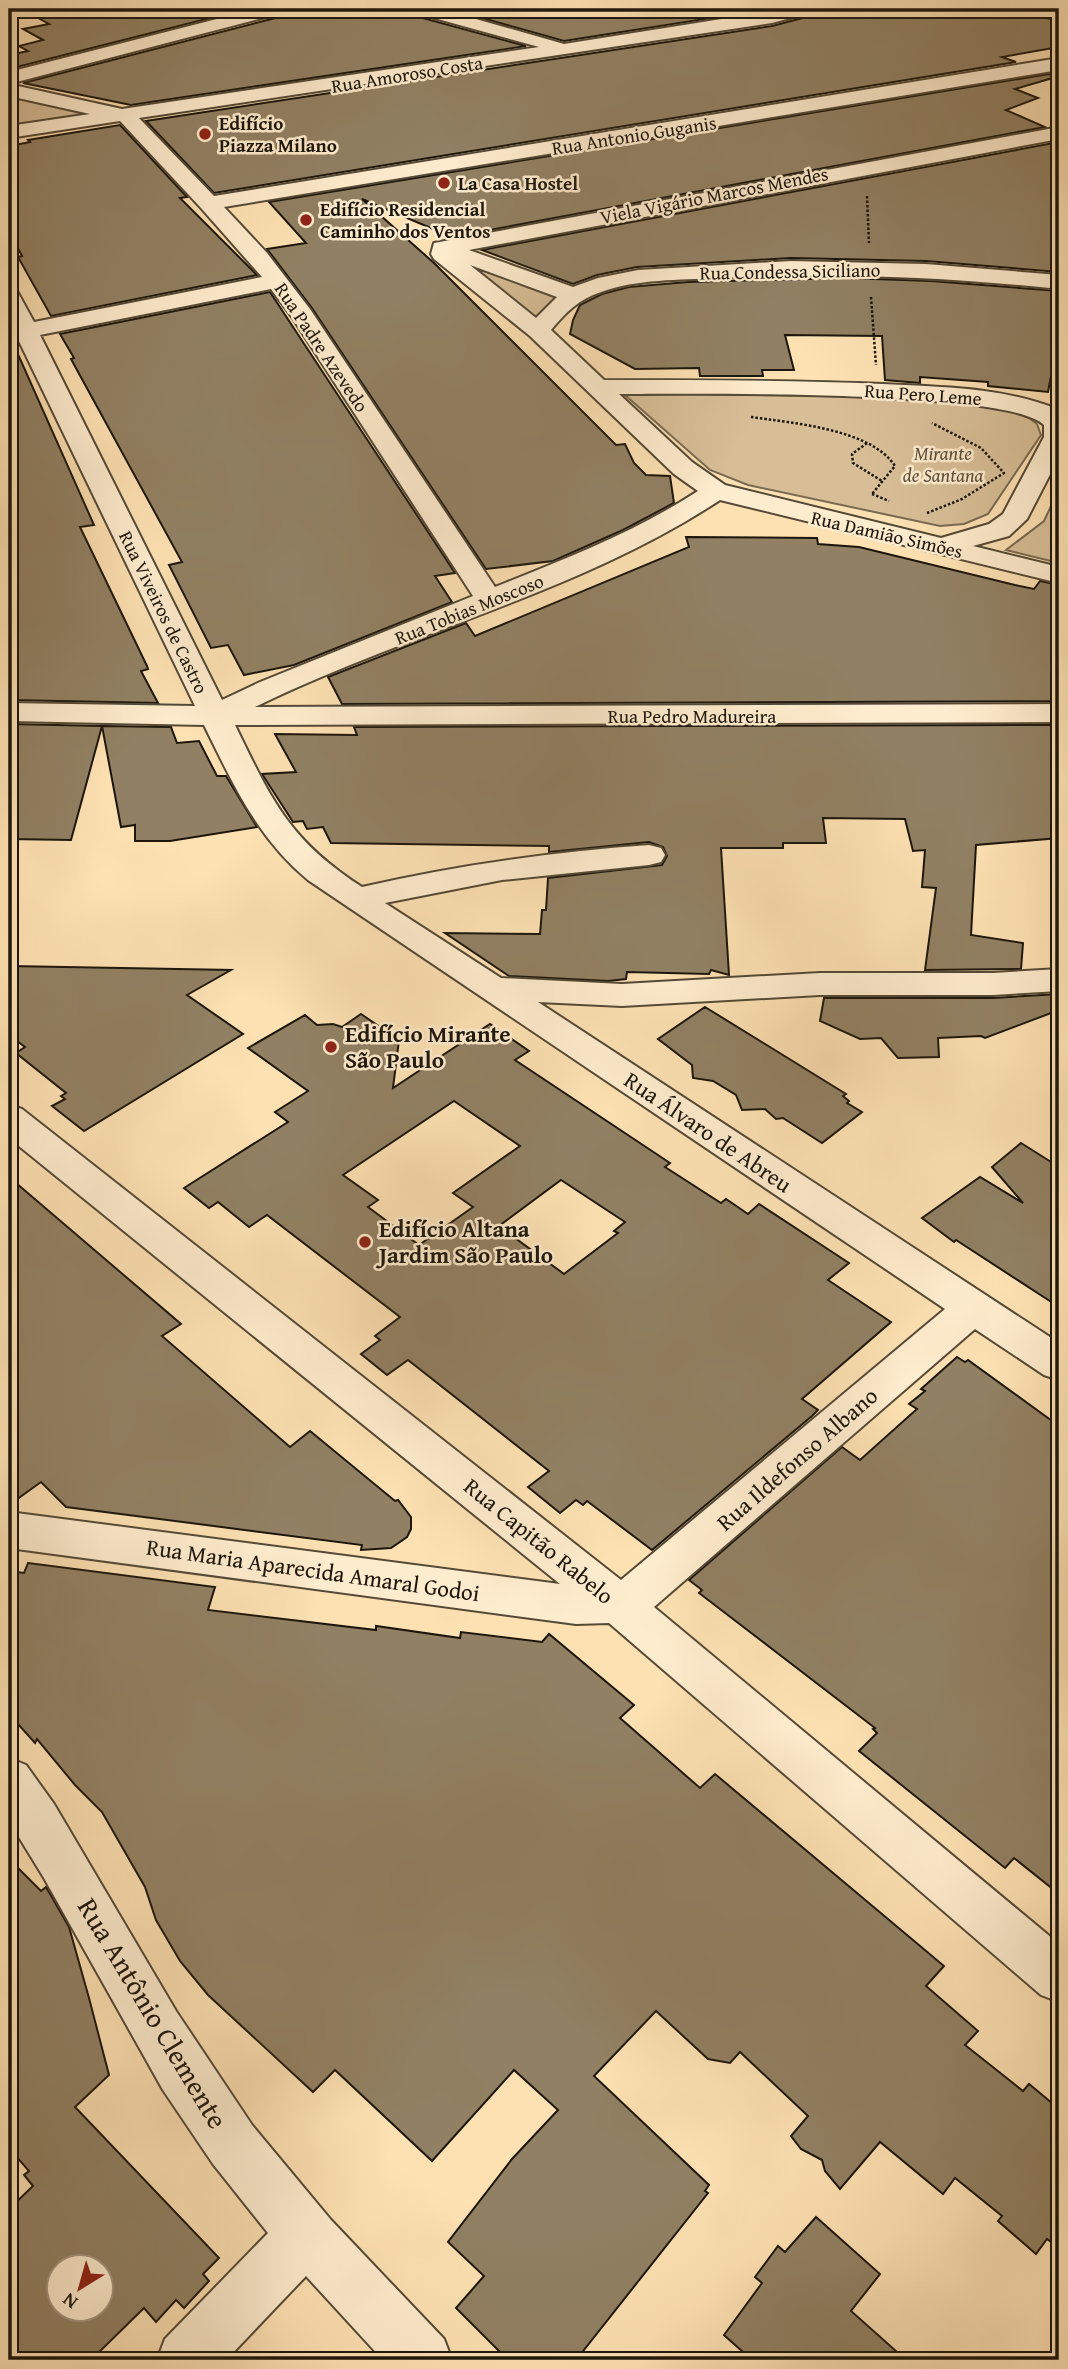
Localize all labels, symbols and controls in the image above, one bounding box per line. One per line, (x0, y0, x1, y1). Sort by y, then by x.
street label: Rua Amoroso Costa (329, 48, 485, 100)
street label: Rua Antonio Guganis (550, 108, 718, 162)
place label: Edifício Piazza Milano (219, 109, 337, 159)
marker: Edifício Piazza Milano (197, 126, 213, 142)
street label: Viela Vigário Marcos Mendes (597, 159, 831, 231)
place label: La Casa Hostel (458, 169, 578, 197)
marker: La Casa Hostel (436, 175, 452, 191)
place label: Edifício Residencial Caminho dos Ventos (320, 195, 490, 245)
marker: Edifício Residencial Caminho dos Ventos (298, 212, 314, 228)
street label: Rua Condessa Siciliano (699, 255, 881, 287)
street label: Rua Padre Azevedo (268, 277, 376, 417)
street label: Rua Pero Leme (863, 376, 983, 412)
park label: Mirante de Santana (903, 439, 984, 489)
street label: Rua Damião Simões (808, 503, 966, 565)
street label: Rua Viveiros de Castro (112, 526, 216, 698)
street label: Rua Tobias Moscoso (390, 566, 548, 652)
street label: Rua Pedro Madureira (608, 702, 776, 730)
place label: Edifício Mirante São Paulo (345, 1017, 510, 1076)
marker: Edifício Mirante São Paulo (323, 1039, 339, 1055)
street label: Rua Álvaro de Abreu (618, 1063, 799, 1200)
place label: Edifício Altana Jardim São Paulo (375, 1212, 553, 1271)
marker: Edifício Altana Jardim São Paulo (357, 1234, 373, 1250)
street label: Rua Ildefonso Albano (709, 1379, 884, 1538)
street label: Rua Capitão Rabelo (457, 1470, 621, 1612)
street label: Rua Maria Aparecida Amaral Godoi (144, 1530, 482, 1609)
street label: Rua Antônio Clemente (68, 1890, 239, 2136)
north arrow (46, 2254, 116, 2324)
text: N (56, 2286, 83, 2317)

